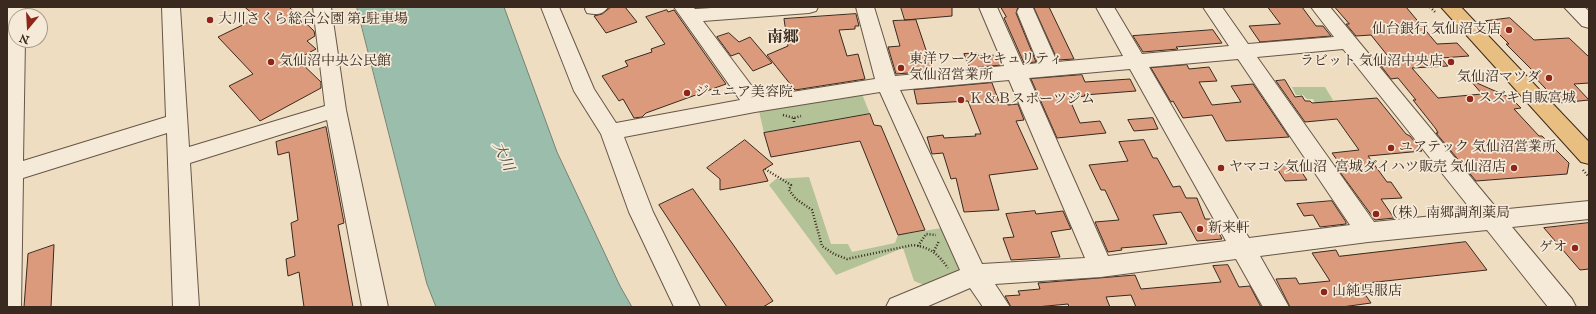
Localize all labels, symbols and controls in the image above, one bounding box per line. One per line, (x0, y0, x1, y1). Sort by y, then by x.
north arrow (8, 8, 48, 48)
place label: 大川さくら総合公園 第1駐車場 (218, 12, 408, 28)
marker: 大川さくら総合公園 第1駐車場 (205, 15, 215, 25)
place label: 仙台銀行 気仙沼支店 (1372, 22, 1501, 38)
marker: 仙台銀行 気仙沼支店 (1504, 25, 1514, 35)
district label: 南郷 (767, 29, 799, 49)
text: N (18, 30, 31, 47)
place label: 東洋ワークセキュリティ 気仙沼営業所 (909, 52, 1063, 84)
place label: 気仙沼中央公民館 (279, 54, 391, 70)
place label: ラビット 気仙沼中央店 (1300, 54, 1443, 70)
marker: 気仙沼中央公民館 (266, 57, 276, 67)
marker: ラビット 気仙沼中央店 (1446, 57, 1456, 67)
marker: 東洋ワークセキュリティ 気仙沼営業所 (896, 63, 906, 73)
place label: 気仙沼マツダ (1457, 70, 1541, 86)
marker: 気仙沼マツダ (1544, 73, 1554, 83)
place label: ジュニア美容院 (695, 85, 793, 101)
marker: ジュニア美容院 (682, 88, 692, 98)
place label: スズキ自販宮城 (1478, 91, 1576, 107)
place label: Ｋ＆Ｂスポーツジム (969, 92, 1095, 108)
marker: スズキ自販宮城 (1465, 94, 1475, 104)
marker: Ｋ＆Ｂスポーツジム (956, 95, 966, 105)
water label: 大川 (488, 140, 516, 174)
place label: ユアテック 気仙沼営業所 (1399, 140, 1556, 156)
marker: ユアテック 気仙沼営業所 (1386, 143, 1396, 153)
place label: ヤマコン気仙沼 (1229, 160, 1327, 176)
place label: 宮城ダイハツ販売 気仙沼店 (1335, 160, 1506, 176)
marker: ヤマコン気仙沼 (1216, 163, 1226, 173)
marker: 宮城ダイハツ販売 気仙沼店 (1509, 163, 1519, 173)
place label: （株）南郷調剤薬局 (1384, 206, 1510, 222)
marker: （株）南郷調剤薬局 (1371, 209, 1381, 219)
place label: 新来軒 (1208, 221, 1250, 237)
marker: 新来軒 (1195, 224, 1205, 234)
place label: ゲオ (1539, 240, 1567, 256)
marker: ゲオ (1570, 243, 1580, 253)
place label: 山純呉服店 (1332, 284, 1402, 300)
marker: 山純呉服店 (1319, 287, 1329, 297)

